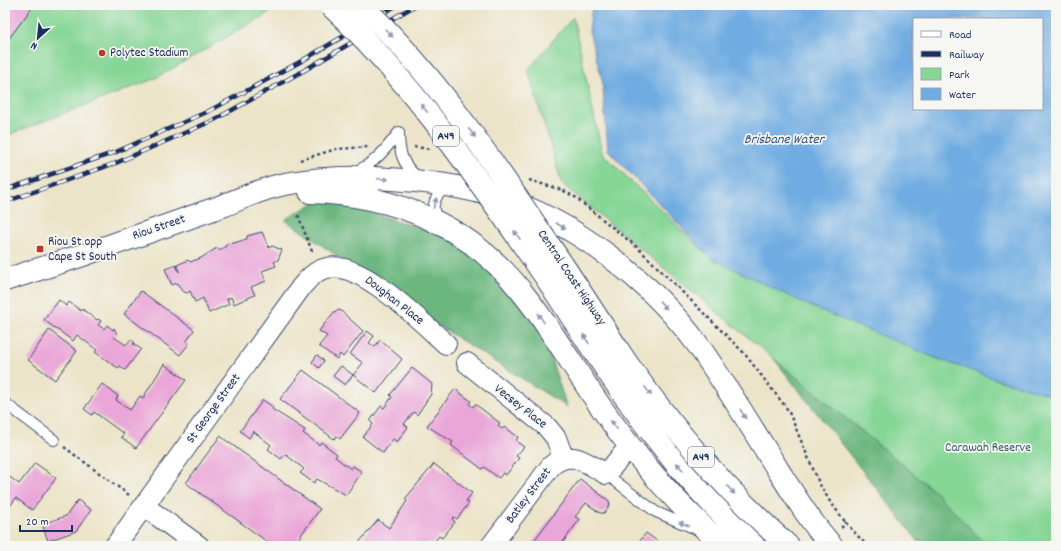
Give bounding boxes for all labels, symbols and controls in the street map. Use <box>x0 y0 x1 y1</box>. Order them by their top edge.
north arrow <box>18 18 58 58</box>
legend <box>913 18 1043 110</box>
text: Road <box>949 27 971 44</box>
one-way arrow <box>384 28 393 38</box>
text: N <box>28 37 40 53</box>
place label: Polytec Stadium <box>110 44 188 63</box>
text: Railway <box>949 47 985 64</box>
marker: Polytec Stadium <box>97 48 107 58</box>
text: Park <box>949 67 970 84</box>
text: Water <box>949 87 976 104</box>
one-way arrow <box>419 102 428 113</box>
road number: A49 <box>433 126 459 146</box>
one-way arrow <box>467 127 476 138</box>
water label: Brisbane Water <box>744 130 826 150</box>
one-way arrow <box>377 175 389 182</box>
one-way arrow <box>432 197 438 209</box>
street label: Riou Street <box>130 210 188 246</box>
one-way arrow <box>555 222 567 229</box>
street label: Central Coast Highway <box>532 226 611 330</box>
one-way arrow <box>513 230 521 240</box>
place label: Riou St opp Cape St South <box>48 233 117 267</box>
marker: Riou St opp Cape St South <box>35 244 45 254</box>
street label: Doughan Place <box>360 272 428 330</box>
one-way arrow <box>658 300 668 310</box>
one-way arrow <box>537 313 545 323</box>
one-way arrow <box>582 333 589 345</box>
street label: St George Street <box>182 370 246 448</box>
street label: Vecsey Place <box>489 380 551 434</box>
one-way arrow <box>644 385 652 396</box>
one-way arrow <box>739 408 747 419</box>
one-way arrow <box>611 420 619 430</box>
park label: Carawah Reserve <box>945 439 1031 458</box>
road number: A49 <box>688 447 714 467</box>
one-way arrow <box>675 461 684 472</box>
street label: Batley Street <box>502 464 556 528</box>
one-way arrow <box>726 486 735 495</box>
scale bar <box>20 507 72 533</box>
text: 20 m <box>26 514 49 531</box>
one-way arrow <box>678 521 690 527</box>

